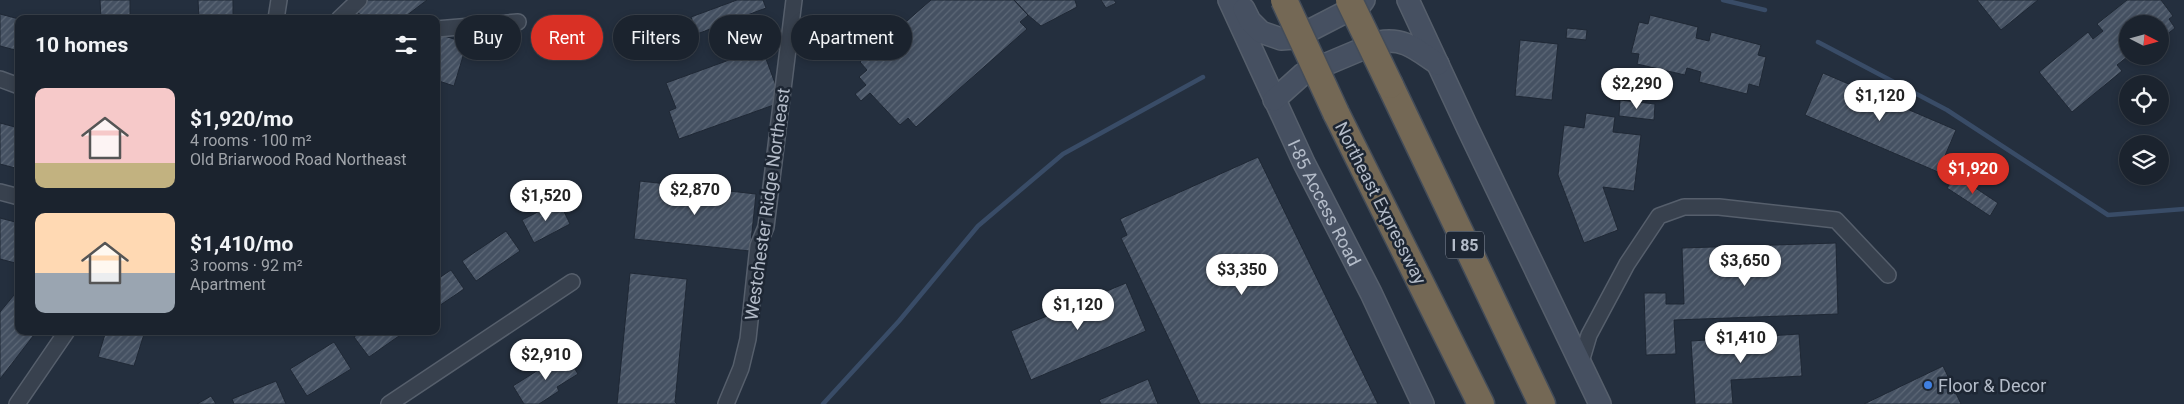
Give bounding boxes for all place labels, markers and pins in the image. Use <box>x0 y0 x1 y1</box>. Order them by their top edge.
pin: $2,290 <box>1596 68 1678 110</box>
pin: $1,120 <box>1839 80 1921 122</box>
pin: $1,920 <box>1932 152 2014 195</box>
pin: $2,870 <box>654 174 736 216</box>
pin: $1,520 <box>505 180 587 222</box>
pin: $3,650 <box>1704 244 1786 287</box>
pin: $3,350 <box>1201 254 1283 296</box>
pin: $1,120 <box>1037 288 1119 331</box>
pin: $1,410 <box>1700 322 1782 364</box>
pin: $2,910 <box>505 338 587 381</box>
place label: Floor & Decor <box>1938 375 2046 396</box>
marker: Floor & Decor <box>1922 379 1934 391</box>

